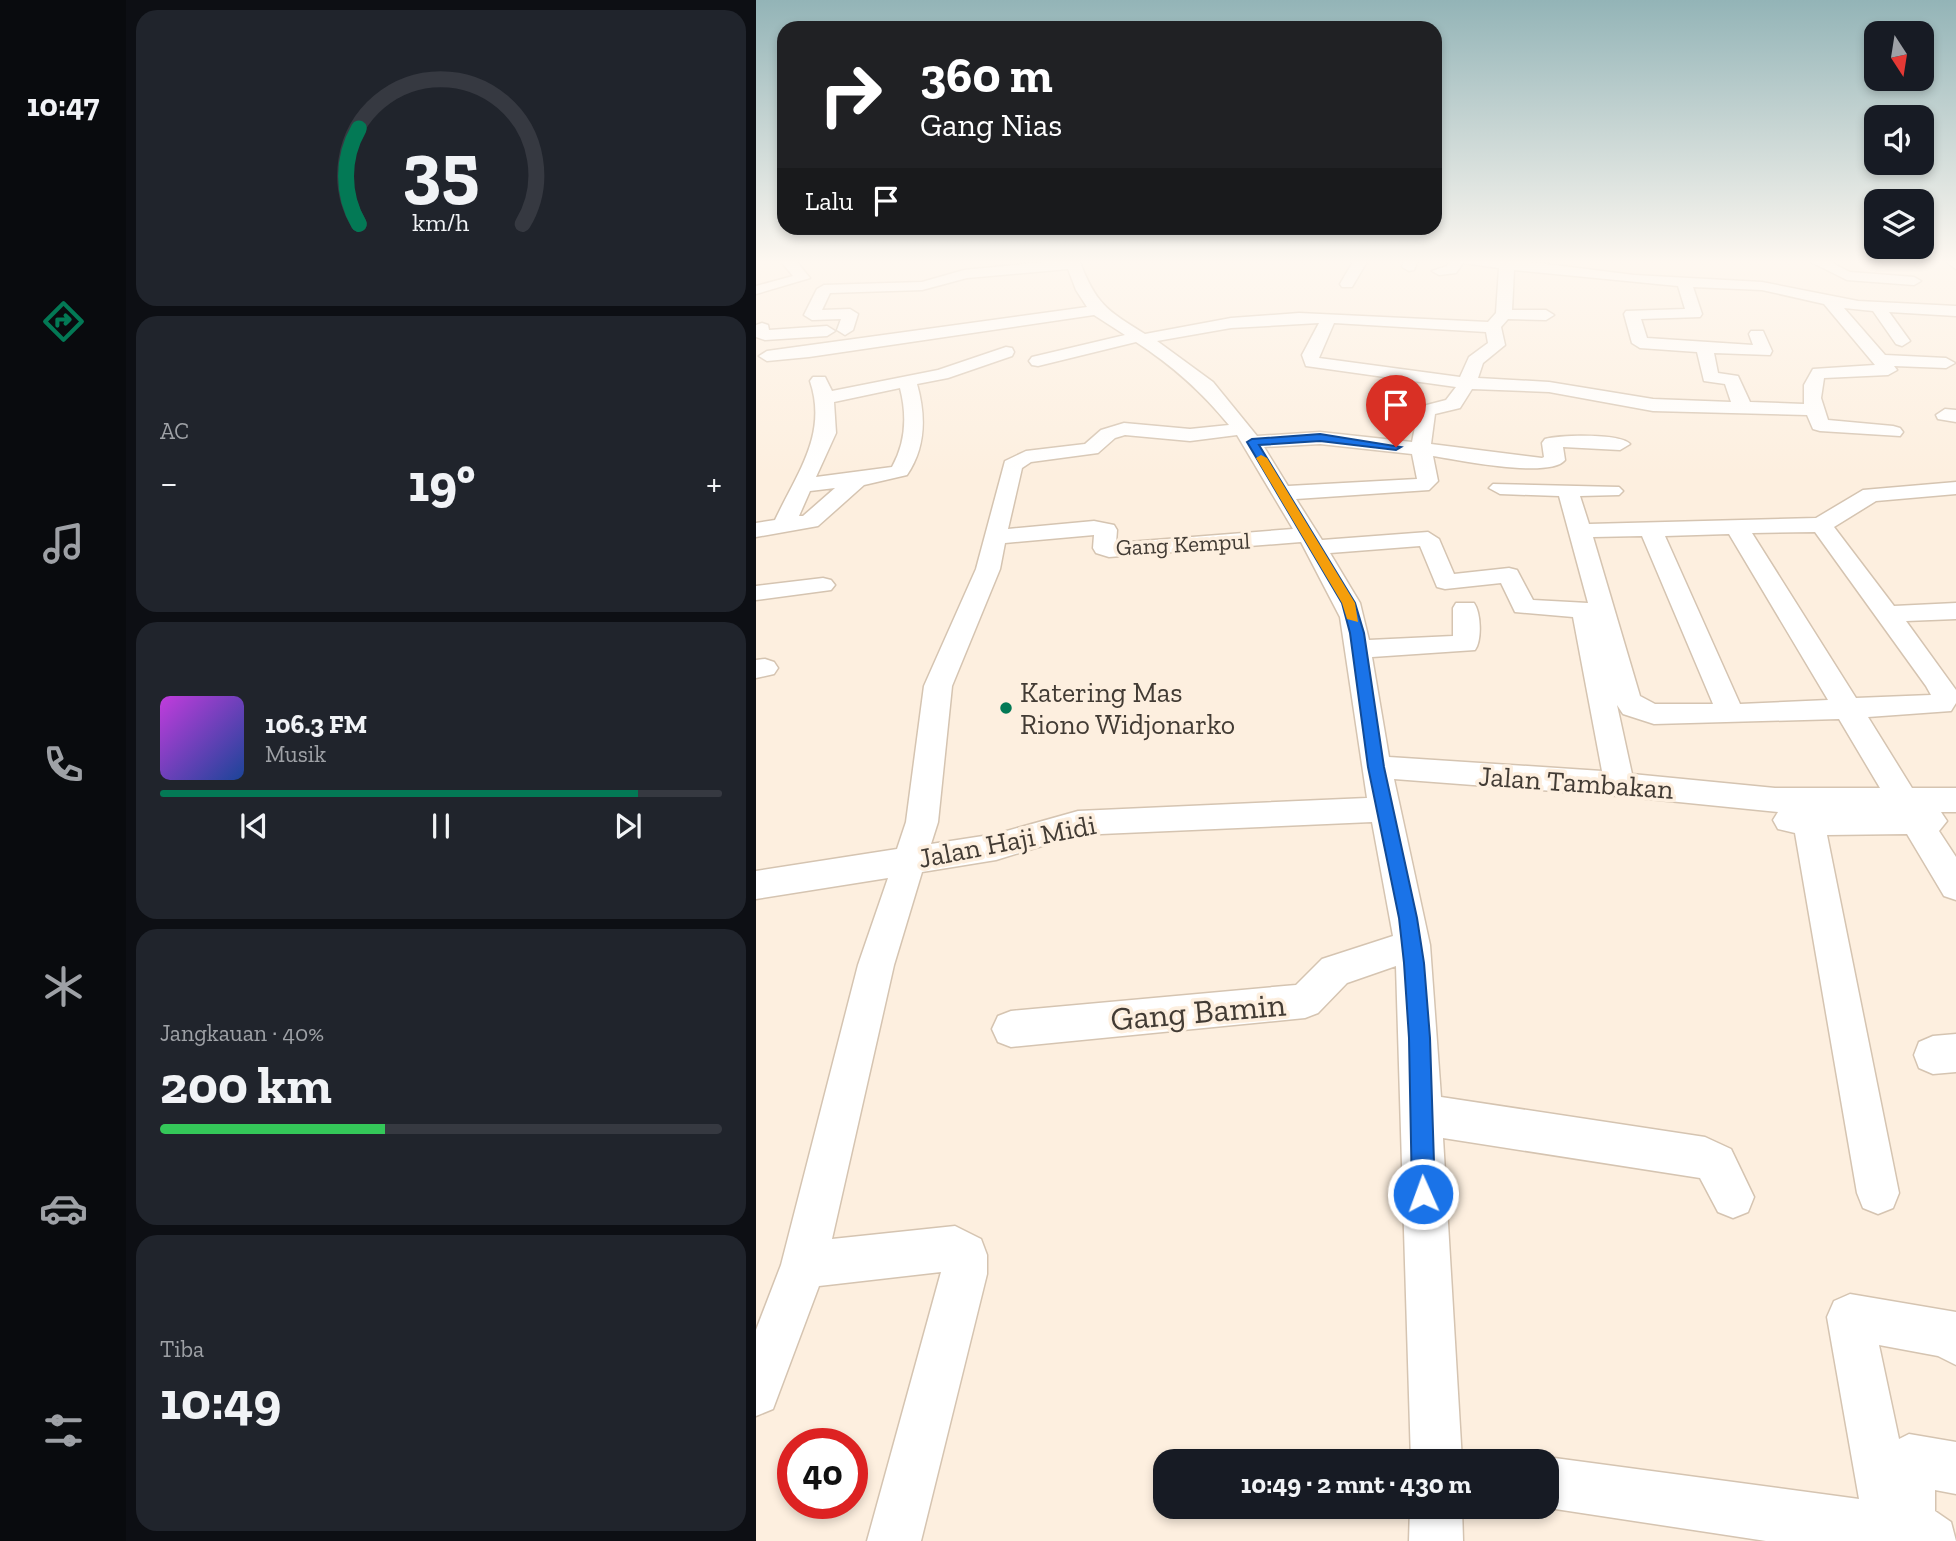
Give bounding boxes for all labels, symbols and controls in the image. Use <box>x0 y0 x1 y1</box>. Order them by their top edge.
north arrow <box>1864 21 1934 91</box>
map controls <box>1864 21 1934 259</box>
text: 360 m <box>920 46 1053 105</box>
icon: right <box>805 49 896 140</box>
text: 10:47 <box>27 86 99 124</box>
button: sound <box>1864 105 1934 175</box>
text: Gang Nias <box>920 106 1062 144</box>
text: 35 <box>403 125 479 213</box>
icon: arrive <box>867 182 905 220</box>
text: Lalu <box>805 185 853 217</box>
button: layers <box>1864 189 1934 259</box>
text: km/h <box>412 207 470 237</box>
icon: directions <box>39 297 88 346</box>
pin <box>1366 375 1426 447</box>
icon: arrive <box>1377 386 1415 424</box>
text: AC <box>160 417 189 445</box>
text: 19° <box>408 452 475 514</box>
text: − <box>160 460 178 506</box>
text: + <box>706 460 722 506</box>
icon: music <box>39 519 88 568</box>
street label: Gang Kempul <box>1115 526 1251 562</box>
place label: Katering Mas Riono Widjonarko <box>1020 676 1235 741</box>
marker: Katering Mas Riono Widjonarko <box>998 700 1014 716</box>
text: 106.3 FM <box>265 708 367 740</box>
icon: phone <box>39 740 88 789</box>
text: Musik <box>265 740 326 768</box>
street label: Jalan Tambakan <box>1477 759 1675 806</box>
icon: previous <box>235 807 273 845</box>
icon: pause <box>422 807 460 845</box>
icon: next <box>609 807 647 845</box>
street label: Jalan Haji Midi <box>915 808 1099 875</box>
icon: climate <box>39 962 88 1011</box>
street label: Gang Bamin <box>1109 984 1287 1039</box>
text: Jangkauan · 40% <box>160 1019 324 1047</box>
text: 200 km <box>160 1054 332 1116</box>
position arrow <box>1386 1157 1460 1231</box>
icon: car <box>39 1184 88 1233</box>
text: Tiba <box>160 1335 204 1363</box>
text: 10:49 <box>160 1370 281 1432</box>
icon: filters <box>39 1406 88 1455</box>
speed limit sign: 40 <box>777 1428 868 1519</box>
text: 10:49 · 2 mnt · 430 m <box>1241 1468 1471 1500</box>

